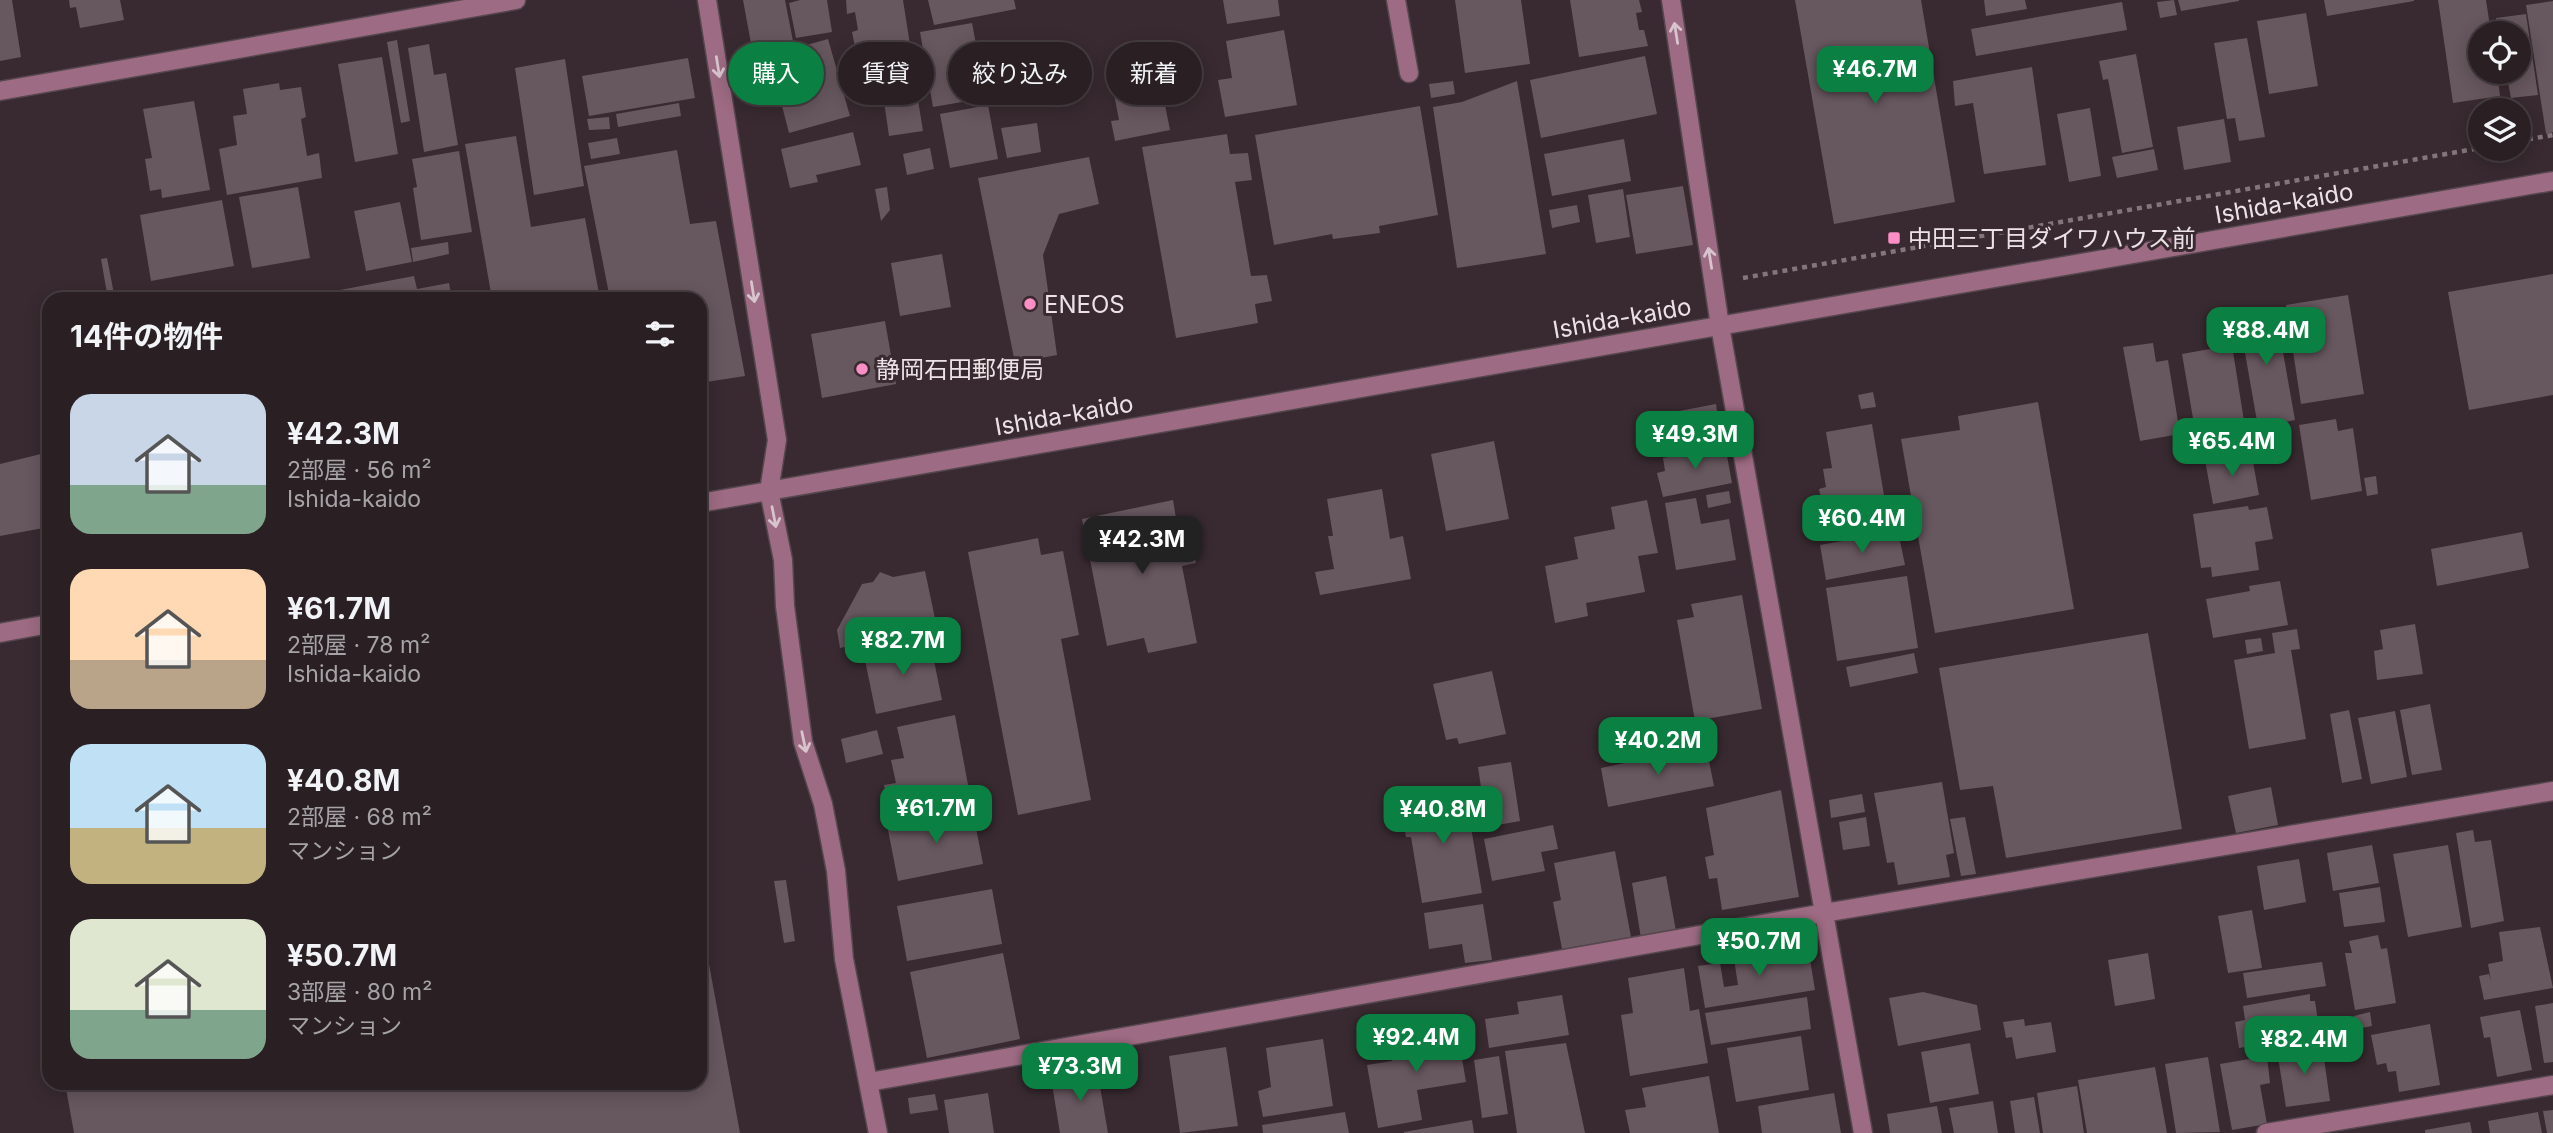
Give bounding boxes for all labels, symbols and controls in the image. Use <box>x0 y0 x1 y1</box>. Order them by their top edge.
map controls <box>2468 21 2531 161</box>
button: locate <box>2468 21 2531 84</box>
one-way arrow <box>1669 22 1682 45</box>
chip: 購入 <box>728 42 824 105</box>
chip: 賃貸 <box>838 42 934 105</box>
chip: 絞り込み <box>948 42 1092 105</box>
chip: 新着 <box>1106 42 1202 105</box>
pin: ¥46.7M <box>1818 46 1932 106</box>
text: ¥46.7M <box>1833 55 1917 83</box>
one-way arrow <box>712 56 725 78</box>
button: layers <box>2468 98 2531 161</box>
street label: Ishida-kaido <box>2213 177 2355 229</box>
place label: 中田三丁目ダイワハウス前 <box>1908 224 2196 253</box>
marker: 中田三丁目ダイワハウス前 <box>1886 230 1902 246</box>
one-way arrow <box>1703 247 1716 270</box>
one-way arrow <box>747 280 760 303</box>
place label: ENEOS <box>1044 290 1125 319</box>
street label: Ishida-kaido <box>1551 292 1693 344</box>
marker: ENEOS <box>1022 296 1038 312</box>
pin: ¥88.4M <box>2209 308 2323 367</box>
icon: filters <box>641 315 679 353</box>
text: ¥88.4M <box>2222 316 2310 344</box>
text: 14件の物件 <box>70 318 223 354</box>
place label: 静岡石田郵便局 <box>876 355 1044 384</box>
marker: 静岡石田郵便局 <box>854 361 870 377</box>
street label: Ishida-kaido <box>993 389 1135 441</box>
pin: ¥49.3M <box>1638 412 1752 471</box>
text: ¥42.3M <box>287 415 400 451</box>
pin: ¥65.4M <box>2175 419 2289 478</box>
text: ¥49.3M <box>1652 420 1738 448</box>
icon: home <box>126 422 210 506</box>
text: ¥65.4M <box>2189 427 2275 455</box>
text: 2部屋 · 56 m² <box>287 456 432 484</box>
text: Ishida-kaido <box>287 485 421 513</box>
pin: ¥60.4M <box>1805 496 1919 555</box>
text: ¥60.4M <box>1818 504 1906 532</box>
one-way arrow <box>768 505 782 528</box>
pin: ¥42.3M <box>1085 516 1199 576</box>
text: ¥42.3M <box>1099 525 1185 553</box>
text: ¥61.7M <box>287 590 391 626</box>
icon: home <box>126 597 210 681</box>
pin: ¥82.7M <box>846 618 960 677</box>
text: ¥82.7M <box>861 626 945 654</box>
text: 2部屋 · 78 m² <box>287 631 430 659</box>
text: Ishida-kaido <box>287 660 421 688</box>
pin: ¥40.2M <box>1601 718 1715 777</box>
text: ¥40.2M <box>1614 726 1702 754</box>
one-way arrow <box>798 730 811 753</box>
text: ¥40.8M <box>287 762 400 798</box>
icon: home <box>126 772 210 856</box>
pin: ¥61.7M <box>879 786 993 845</box>
pin: ¥40.8M <box>1386 786 1500 846</box>
text: ¥61.7M <box>896 794 976 822</box>
text: ¥40.8M <box>1400 795 1486 823</box>
text: 2部屋 · 68 m² <box>287 803 432 831</box>
text: マンション <box>287 837 402 865</box>
pin: ¥50.7M <box>1702 918 1816 978</box>
text: ¥50.7M <box>1717 927 1801 955</box>
text: ¥50.7M <box>287 937 397 973</box>
icon: home <box>126 947 210 1031</box>
text: 3部屋 · 80 m² <box>287 978 432 1006</box>
text: マンション <box>287 1012 402 1040</box>
pin: ¥92.4M <box>1359 1014 1473 1074</box>
pin: ¥82.4M <box>2247 1016 2361 1076</box>
text: ¥92.4M <box>1372 1023 1460 1051</box>
text: ¥82.4M <box>2260 1025 2348 1053</box>
pin: ¥73.3M <box>1023 1044 1137 1103</box>
text: ¥73.3M <box>1038 1052 1122 1080</box>

